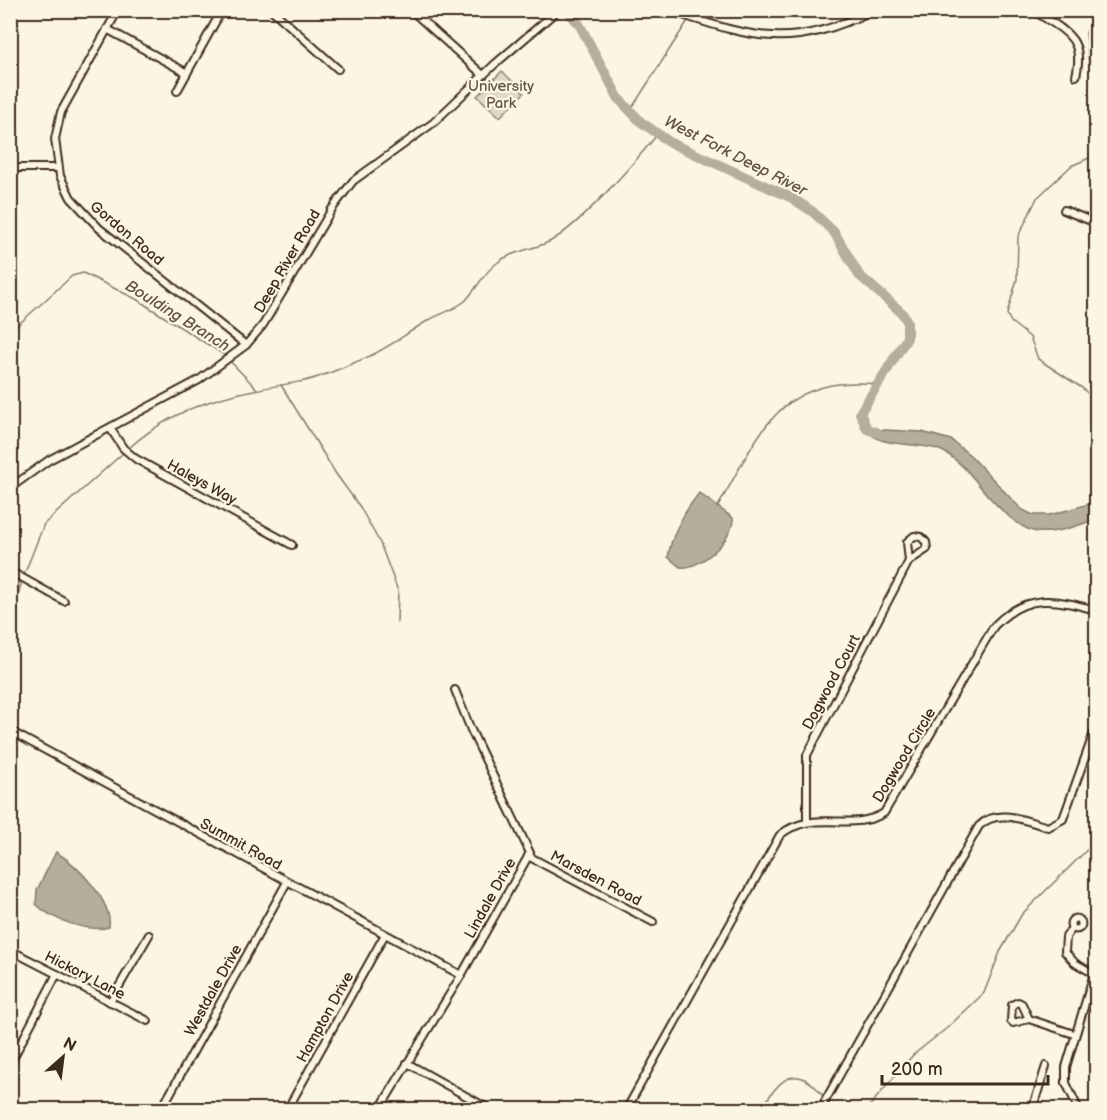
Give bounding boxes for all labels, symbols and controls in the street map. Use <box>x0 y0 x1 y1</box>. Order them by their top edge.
park label: University Park <box>468 77 534 113</box>
water label: West Fork Deep River <box>661 112 811 201</box>
street label: Gordon Road <box>86 197 168 270</box>
street label: Deep River Road <box>250 206 325 316</box>
water label: Boulding Branch <box>121 277 233 356</box>
street label: Haleys Way <box>163 455 240 510</box>
street label: Dogwood Court <box>798 631 865 733</box>
street label: Dogwood Circle <box>869 704 940 806</box>
street label: Summit Road <box>196 814 285 875</box>
street label: Marsden Road <box>547 846 645 910</box>
street label: Lindale Drive <box>461 855 520 942</box>
street label: Westdale Drive <box>180 941 246 1039</box>
street label: Hickory Lane <box>41 947 128 1004</box>
street label: Hampton Drive <box>293 968 358 1066</box>
north arrow <box>33 1027 93 1087</box>
text: N <box>60 1034 79 1056</box>
scale bar <box>882 1048 1048 1086</box>
text: 200 m <box>891 1059 943 1080</box>

